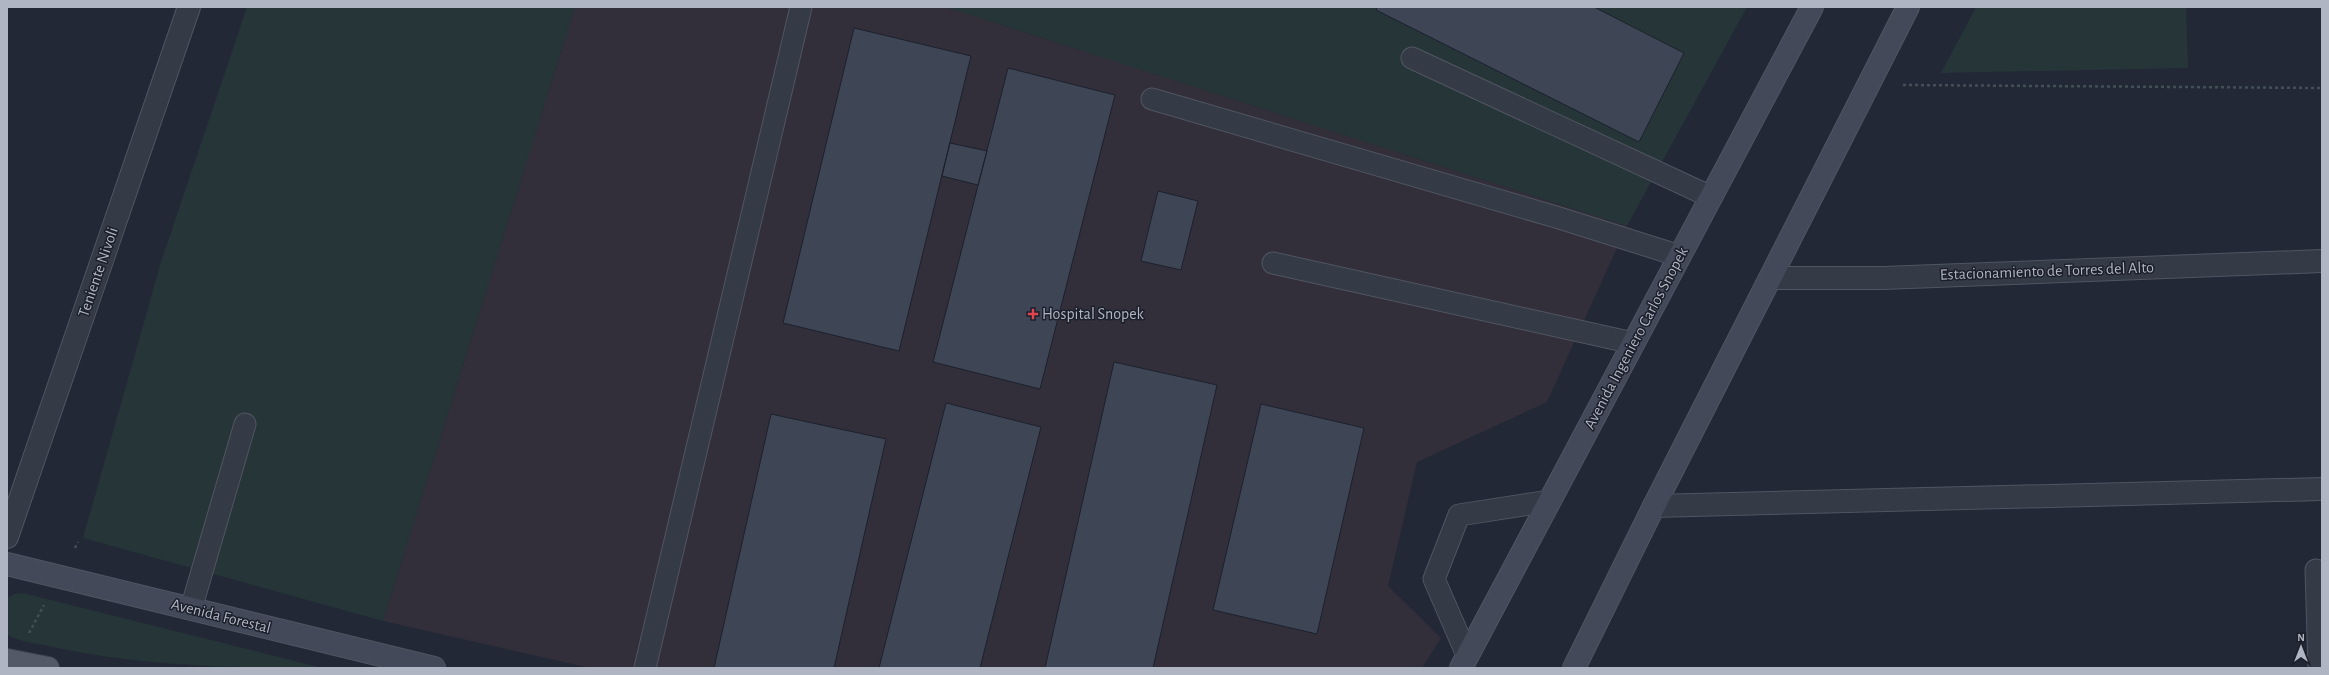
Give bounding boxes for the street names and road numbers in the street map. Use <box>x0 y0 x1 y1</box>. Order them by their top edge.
street label: Teniente Nivoli <box>75 225 121 319</box>
street label: Avenida Ingeniero Carlos Snopek <box>1581 244 1691 432</box>
street label: Estacionamiento de Torres del Alto <box>1940 259 2154 283</box>
street label: Avenida Forestal <box>169 596 273 636</box>

